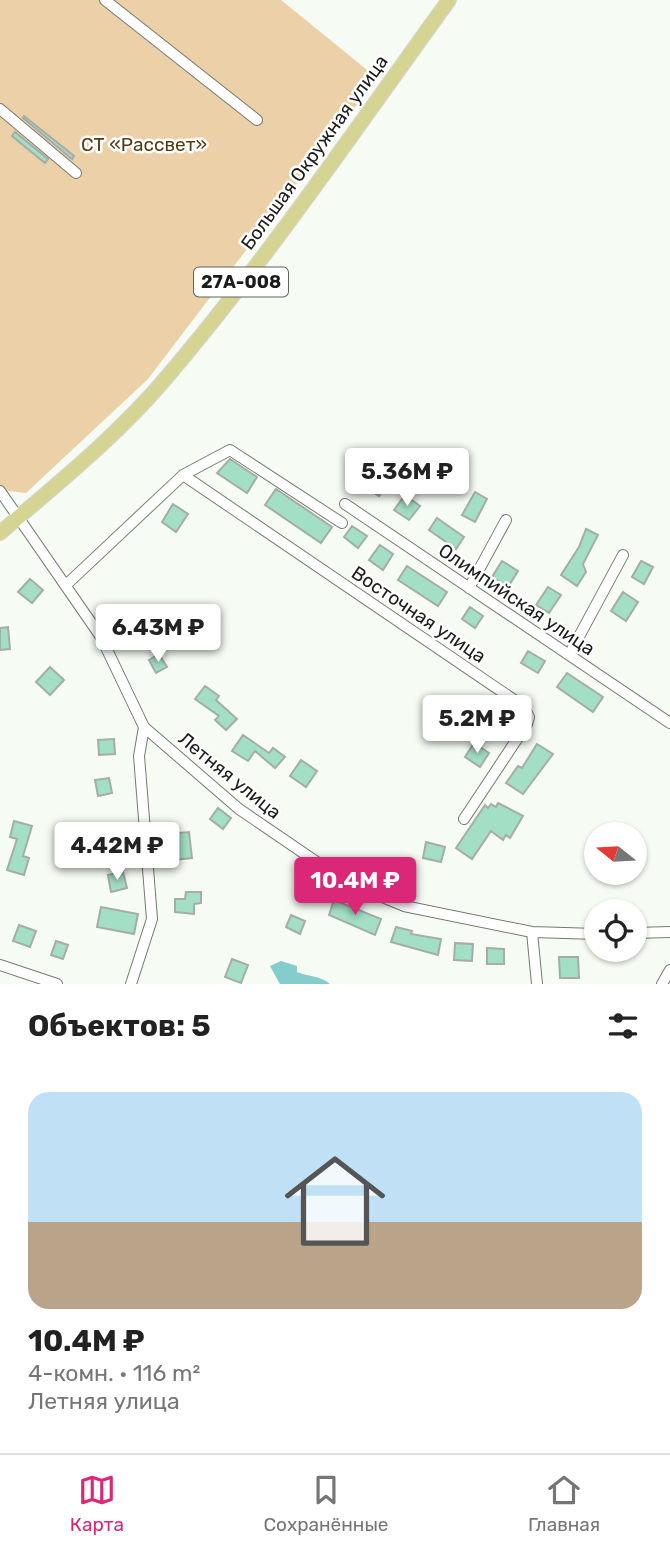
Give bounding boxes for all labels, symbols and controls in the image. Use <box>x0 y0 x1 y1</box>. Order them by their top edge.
street label: Большая Окружная улица <box>236 50 393 254</box>
park label: СТ «Рассвет» <box>81 133 207 156</box>
road number: 27А-008 <box>194 268 288 296</box>
pin: 5.36M ₽ <box>342 448 472 508</box>
text: 5.36M ₽ <box>361 457 453 485</box>
street label: Олимпийская улица <box>434 539 599 660</box>
street label: Восточная улица <box>347 561 490 668</box>
pin: 6.43M ₽ <box>93 604 223 664</box>
text: 6.43M ₽ <box>112 613 204 641</box>
pin: 5.2M ₽ <box>420 696 534 755</box>
text: 5.2M ₽ <box>439 704 515 732</box>
street label: Летняя улица <box>174 727 286 824</box>
pin: 4.42M ₽ <box>52 822 182 882</box>
north arrow <box>584 822 648 886</box>
map controls <box>584 822 647 962</box>
text: 4.42M ₽ <box>70 831 164 859</box>
pin: 10.4M ₽ <box>290 858 420 917</box>
text: 10.4M ₽ <box>310 866 400 894</box>
button: locate <box>584 899 647 962</box>
icon: filters <box>604 1007 642 1045</box>
text: Объектов: 5 <box>28 1008 211 1044</box>
icon: home <box>272 1138 398 1264</box>
text: 10.4M ₽ <box>28 1323 145 1359</box>
text: 4-комн. · 116 m² <box>28 1359 200 1387</box>
text: Летняя улица <box>28 1387 180 1415</box>
tab: Карта <box>70 1471 124 1536</box>
tab: Сохранённые <box>263 1471 388 1536</box>
tab: Главная <box>528 1471 600 1536</box>

